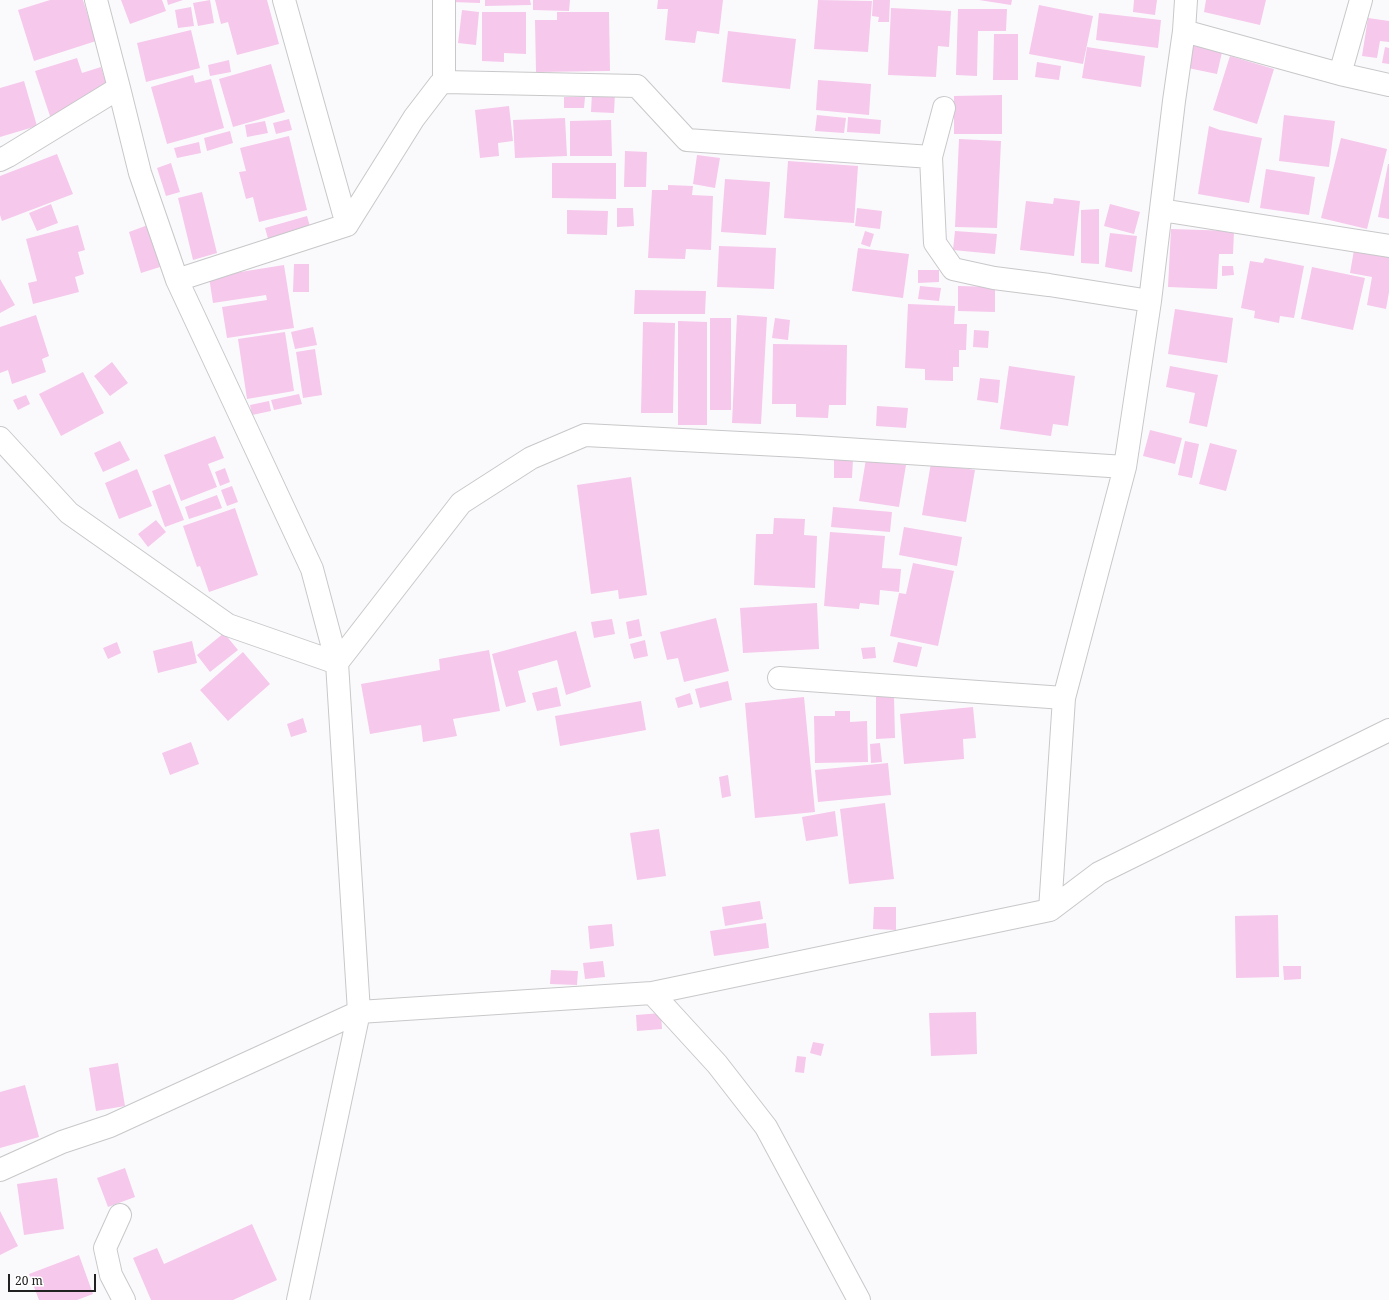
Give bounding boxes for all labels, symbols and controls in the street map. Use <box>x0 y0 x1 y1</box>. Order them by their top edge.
scale bar <box>10 1266 98 1292</box>
text: 20 m <box>15 1272 43 1289</box>

